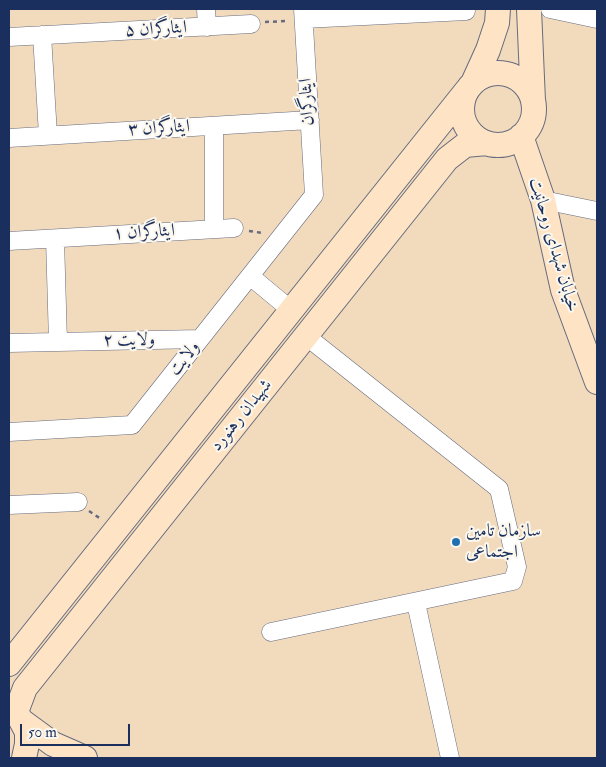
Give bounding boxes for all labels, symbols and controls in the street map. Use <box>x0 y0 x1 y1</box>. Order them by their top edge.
street label: ایثارگران ۵ <box>124 18 188 42</box>
street label: ایثارگران <box>296 78 320 126</box>
street label: ایثارگران ۳ <box>127 117 191 141</box>
street label: خیابان شهدای روحانیت <box>523 175 583 315</box>
street label: ایثارگران ۱ <box>112 221 176 245</box>
street label: ولایت ۲ <box>103 330 155 352</box>
street label: ولایت <box>165 337 205 381</box>
street label: شهیدان رهنورد <box>206 376 278 456</box>
place label: سازمان تامین اجتماعی <box>466 521 541 564</box>
marker: سازمان تامین اجتماعی <box>450 536 462 548</box>
scale bar <box>22 714 132 746</box>
text: 50 m <box>28 723 57 742</box>

